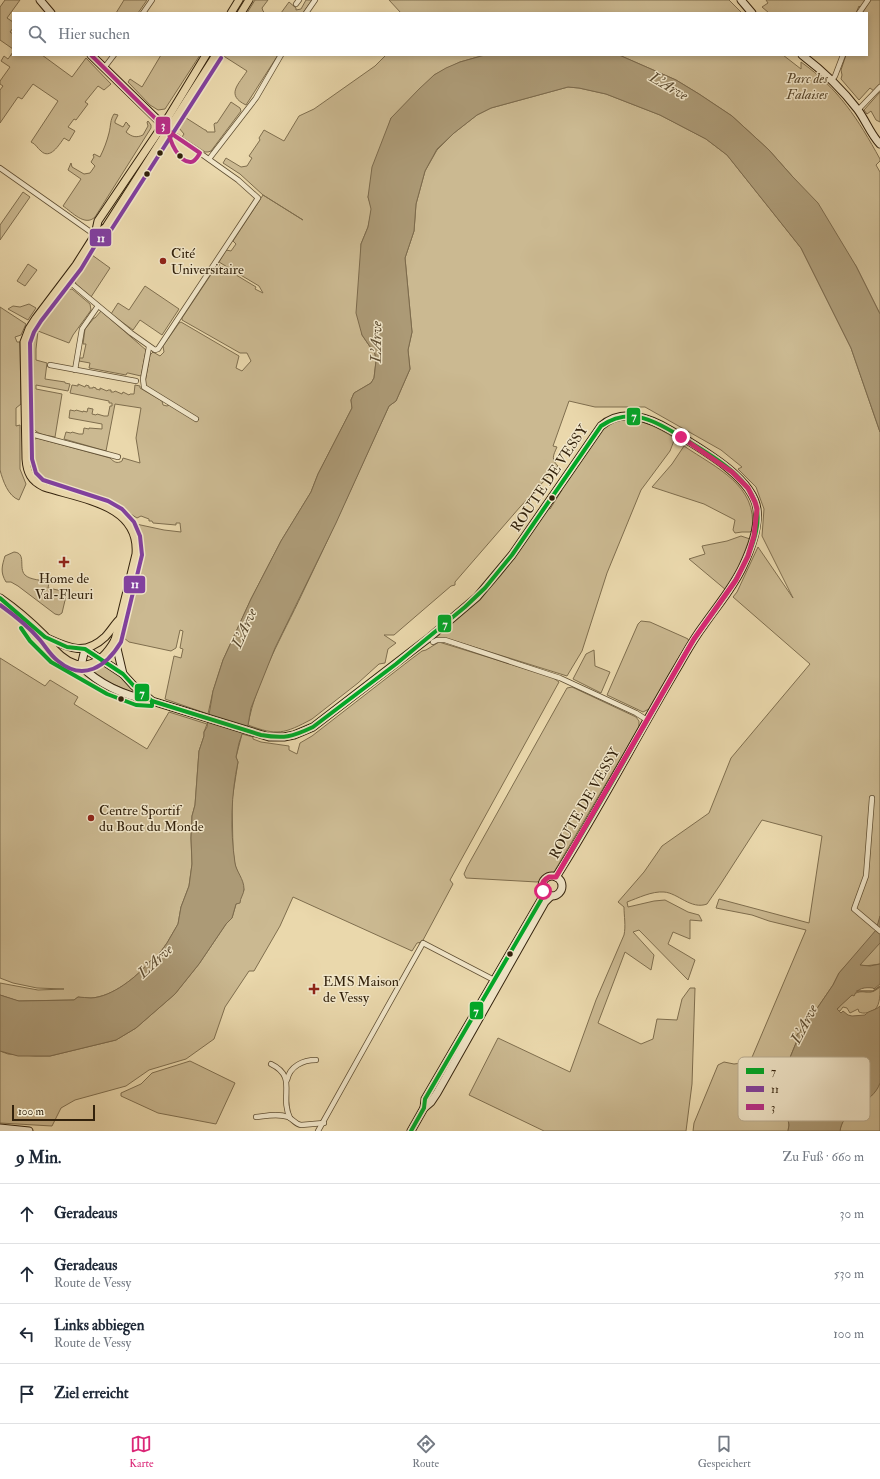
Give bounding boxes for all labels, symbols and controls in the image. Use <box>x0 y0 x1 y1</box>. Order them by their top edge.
search box <box>12 12 868 56</box>
icon: search <box>26 23 48 45</box>
text: Hier suchen <box>58 25 130 44</box>
water label: L'Arve <box>645 67 692 106</box>
park label: Parc des Falaises <box>785 70 829 103</box>
line badge: 3 <box>155 116 171 135</box>
text: 3 <box>161 119 165 132</box>
unlabelled marker <box>155 148 165 158</box>
unlabelled marker <box>175 151 185 161</box>
unlabelled marker <box>142 169 152 179</box>
line badge: 11 <box>89 228 112 247</box>
text: 11 <box>97 232 105 245</box>
place label: Cité Universitaire <box>171 245 244 278</box>
marker: Cité Universitaire <box>158 256 168 266</box>
water label: L'Arve <box>367 320 386 364</box>
line badge: 7 <box>626 407 641 426</box>
text: 7 <box>631 410 637 423</box>
street label: ROUTE DE VESSY <box>507 421 592 535</box>
route end <box>672 428 690 446</box>
unlabelled marker <box>547 493 557 503</box>
marker: Home de Val-Fleuri <box>58 556 70 568</box>
place label: Home de Val-Fleuri <box>35 570 93 603</box>
line badge: 11 <box>123 575 146 594</box>
text: 11 <box>131 578 139 591</box>
water label: L'Arve <box>227 604 262 652</box>
line badge: 7 <box>437 614 452 633</box>
text: 7 <box>442 618 448 631</box>
line badge: 7 <box>134 683 150 702</box>
text: 7 <box>139 687 145 700</box>
unlabelled marker <box>116 694 126 704</box>
street label: ROUTE DE VESSY <box>546 744 623 862</box>
place label: Centre Sportif du Bout du Monde <box>99 802 204 835</box>
marker: Centre Sportif du Bout du Monde <box>86 813 96 823</box>
route start <box>534 882 552 900</box>
water label: L'Arve <box>133 940 178 983</box>
unlabelled marker <box>505 949 515 959</box>
place label: EMS Maison de Vessy <box>323 973 399 1007</box>
marker: EMS Maison de Vessy <box>308 983 320 995</box>
line badge: 7 <box>469 1001 484 1020</box>
water label: L'Arve <box>786 1001 823 1048</box>
text: 7 <box>473 1005 479 1018</box>
legend <box>738 1057 870 1121</box>
text: 7 <box>771 1065 776 1078</box>
text: 11 <box>771 1083 779 1096</box>
text: 3 <box>771 1101 775 1114</box>
scale bar <box>12 1103 95 1122</box>
text: 100 m <box>18 1105 44 1118</box>
text: 9 Min. <box>16 1147 61 1168</box>
text: Zu Fuß · 660 m <box>783 1149 864 1165</box>
icon: ahead <box>16 1203 38 1225</box>
text: Geradeaus <box>54 1204 117 1223</box>
text: 30 m <box>840 1206 864 1222</box>
text: Geradeaus <box>54 1256 117 1275</box>
icon: ahead <box>16 1263 38 1285</box>
text: 530 m <box>834 1266 864 1282</box>
text: Route de Vessy <box>54 1275 131 1291</box>
text: Links abbiegen <box>54 1316 144 1335</box>
icon: left <box>16 1323 38 1345</box>
text: 100 m <box>833 1326 864 1342</box>
text: Route de Vessy <box>54 1335 131 1351</box>
icon: arrive <box>16 1383 38 1405</box>
text: Ziel erreicht <box>54 1384 129 1403</box>
tab: Karte <box>129 1433 154 1470</box>
tab: Route <box>412 1433 439 1470</box>
tab: Gespeichert <box>698 1433 751 1470</box>

